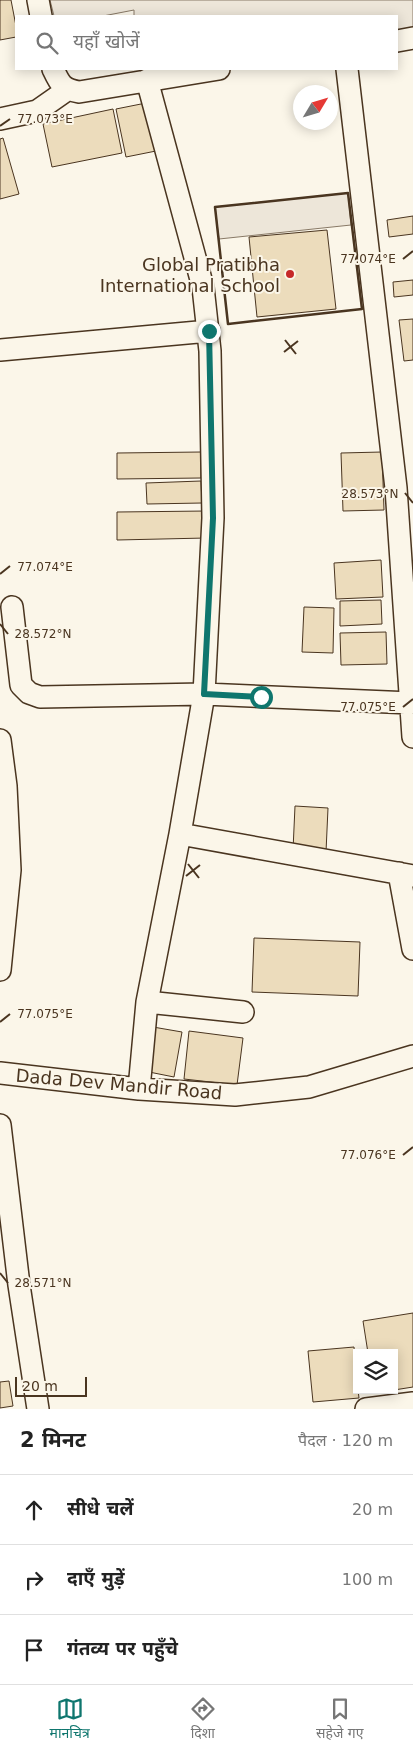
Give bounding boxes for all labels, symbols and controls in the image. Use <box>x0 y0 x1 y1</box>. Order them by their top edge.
search box <box>15 15 398 70</box>
icon: search <box>33 29 61 57</box>
text: यहाँ खोजें <box>73 30 140 52</box>
north arrow <box>293 85 338 130</box>
text: 77.073°E <box>17 112 73 126</box>
text: 77.074°E <box>340 252 396 266</box>
place label: Global Pratibha International School <box>100 254 280 296</box>
marker: Global Pratibha International School <box>284 268 296 280</box>
route end <box>198 320 221 343</box>
text: 28.573°N <box>342 487 398 501</box>
text: 77.074°E <box>17 560 73 574</box>
text: 28.572°N <box>15 627 71 641</box>
route start <box>250 686 273 709</box>
text: 77.075°E <box>340 700 396 714</box>
text: 77.075°E <box>17 1007 73 1021</box>
street label: Dada Dev Mandir Road <box>15 1065 223 1103</box>
text: 77.076°E <box>340 1148 396 1162</box>
text: 28.571°N <box>15 1276 71 1290</box>
map controls <box>353 1349 398 1394</box>
button: layers <box>353 1349 398 1394</box>
scale bar <box>15 1374 88 1397</box>
text: 20 m <box>22 1378 58 1394</box>
text: 2 मिनट <box>20 1428 86 1452</box>
text: पैदल · 120 m <box>298 1431 393 1450</box>
icon: ahead <box>20 1496 48 1524</box>
text: सीधे चलें <box>67 1497 134 1519</box>
text: 20 m <box>352 1500 393 1519</box>
icon: right <box>20 1566 48 1594</box>
text: दाएँ मुड़ें <box>67 1567 125 1589</box>
text: 100 m <box>342 1570 393 1589</box>
icon: arrive <box>20 1636 48 1664</box>
text: गंतव्य पर पहुँचे <box>67 1637 178 1659</box>
tab: मानचित्र <box>50 1695 90 1744</box>
tab: दिशा <box>189 1695 217 1744</box>
tab: सहेजे गए <box>316 1695 363 1744</box>

